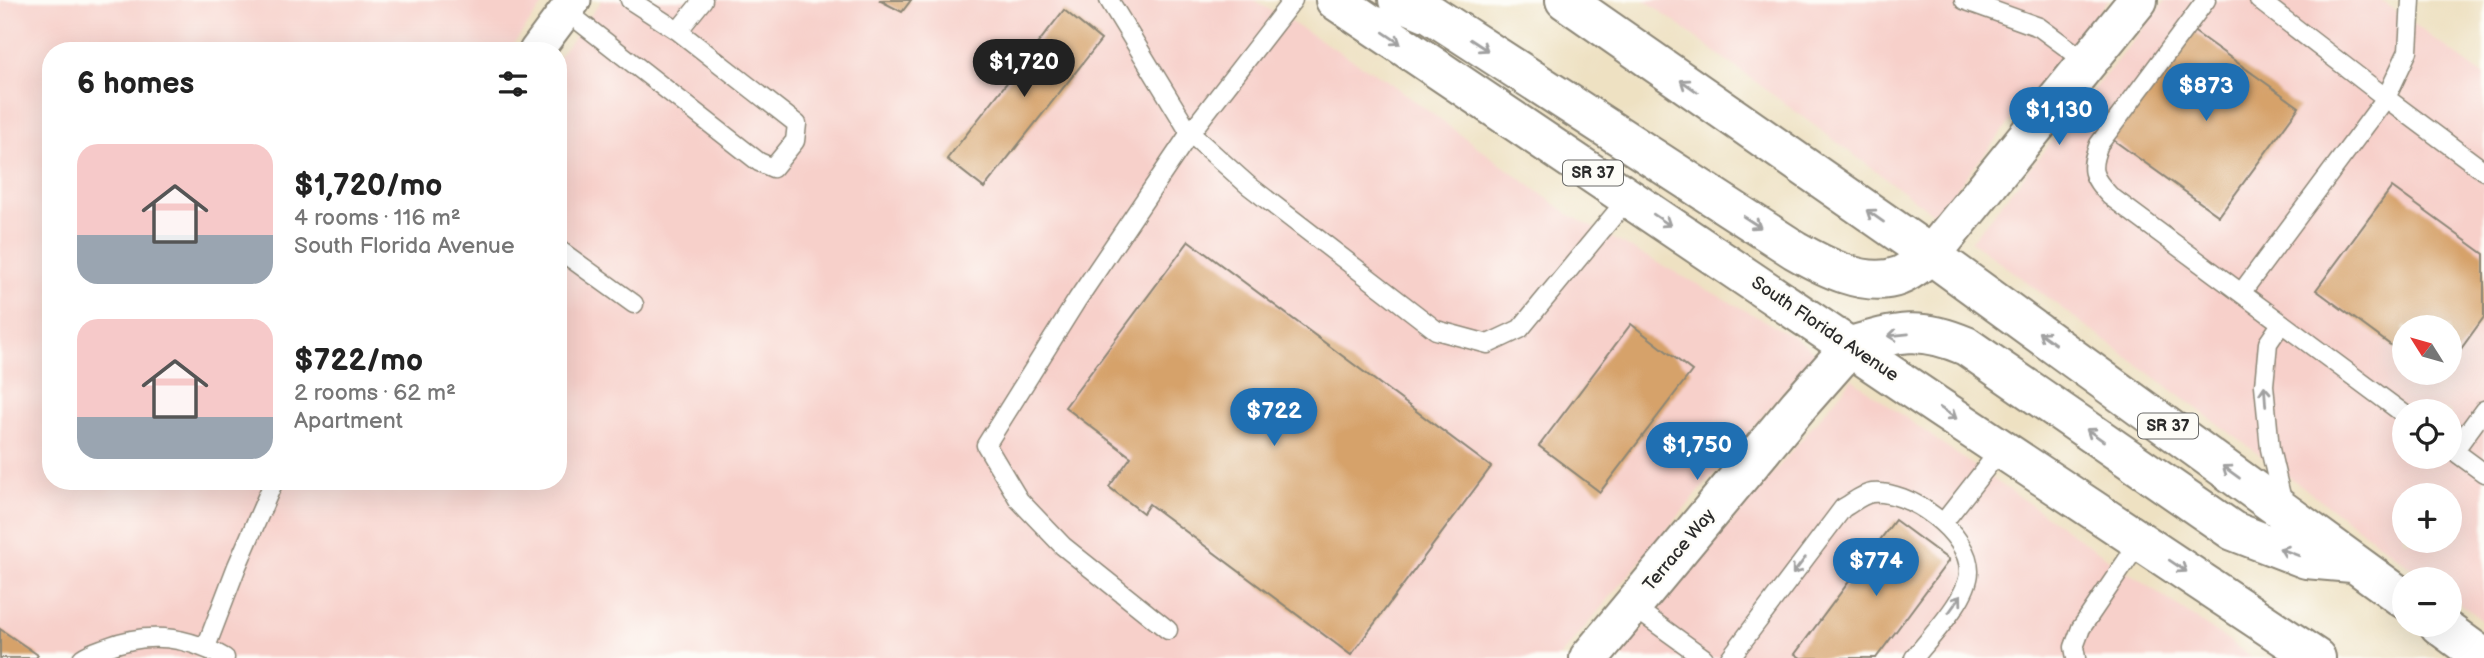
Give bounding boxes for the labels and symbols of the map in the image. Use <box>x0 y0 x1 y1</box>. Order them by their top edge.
one-way arrow <box>1381 31 1401 45</box>
one-way arrow <box>1469 37 1488 52</box>
pin: $1,720 <box>967 40 1081 99</box>
pin: $873 <box>2165 64 2247 123</box>
one-way arrow <box>1679 79 1699 93</box>
pin: $1,130 <box>2002 88 2116 147</box>
road number: SR 37 <box>1563 160 1623 186</box>
one-way arrow <box>1866 209 1885 223</box>
one-way arrow <box>1652 212 1671 227</box>
one-way arrow <box>1742 215 1761 229</box>
street label: South Florida Avenue <box>1748 272 1903 386</box>
north arrow <box>2392 315 2462 385</box>
one-way arrow <box>1887 328 1910 341</box>
one-way arrow <box>2038 331 2057 345</box>
one-way arrow <box>2258 385 2271 408</box>
pin: $722 <box>1233 388 1315 448</box>
one-way arrow <box>1938 406 1957 420</box>
road number: SR 37 <box>2138 414 2198 438</box>
pin: $1,750 <box>1640 422 1754 482</box>
one-way arrow <box>2086 428 2105 442</box>
one-way arrow <box>2222 465 2241 479</box>
street label: Terrace Way <box>1639 504 1720 595</box>
pin: $774 <box>1835 538 1917 598</box>
one-way arrow <box>2278 545 2300 558</box>
one-way arrow <box>1792 556 1807 575</box>
one-way arrow <box>2168 559 2187 574</box>
one-way arrow <box>1948 595 1962 614</box>

